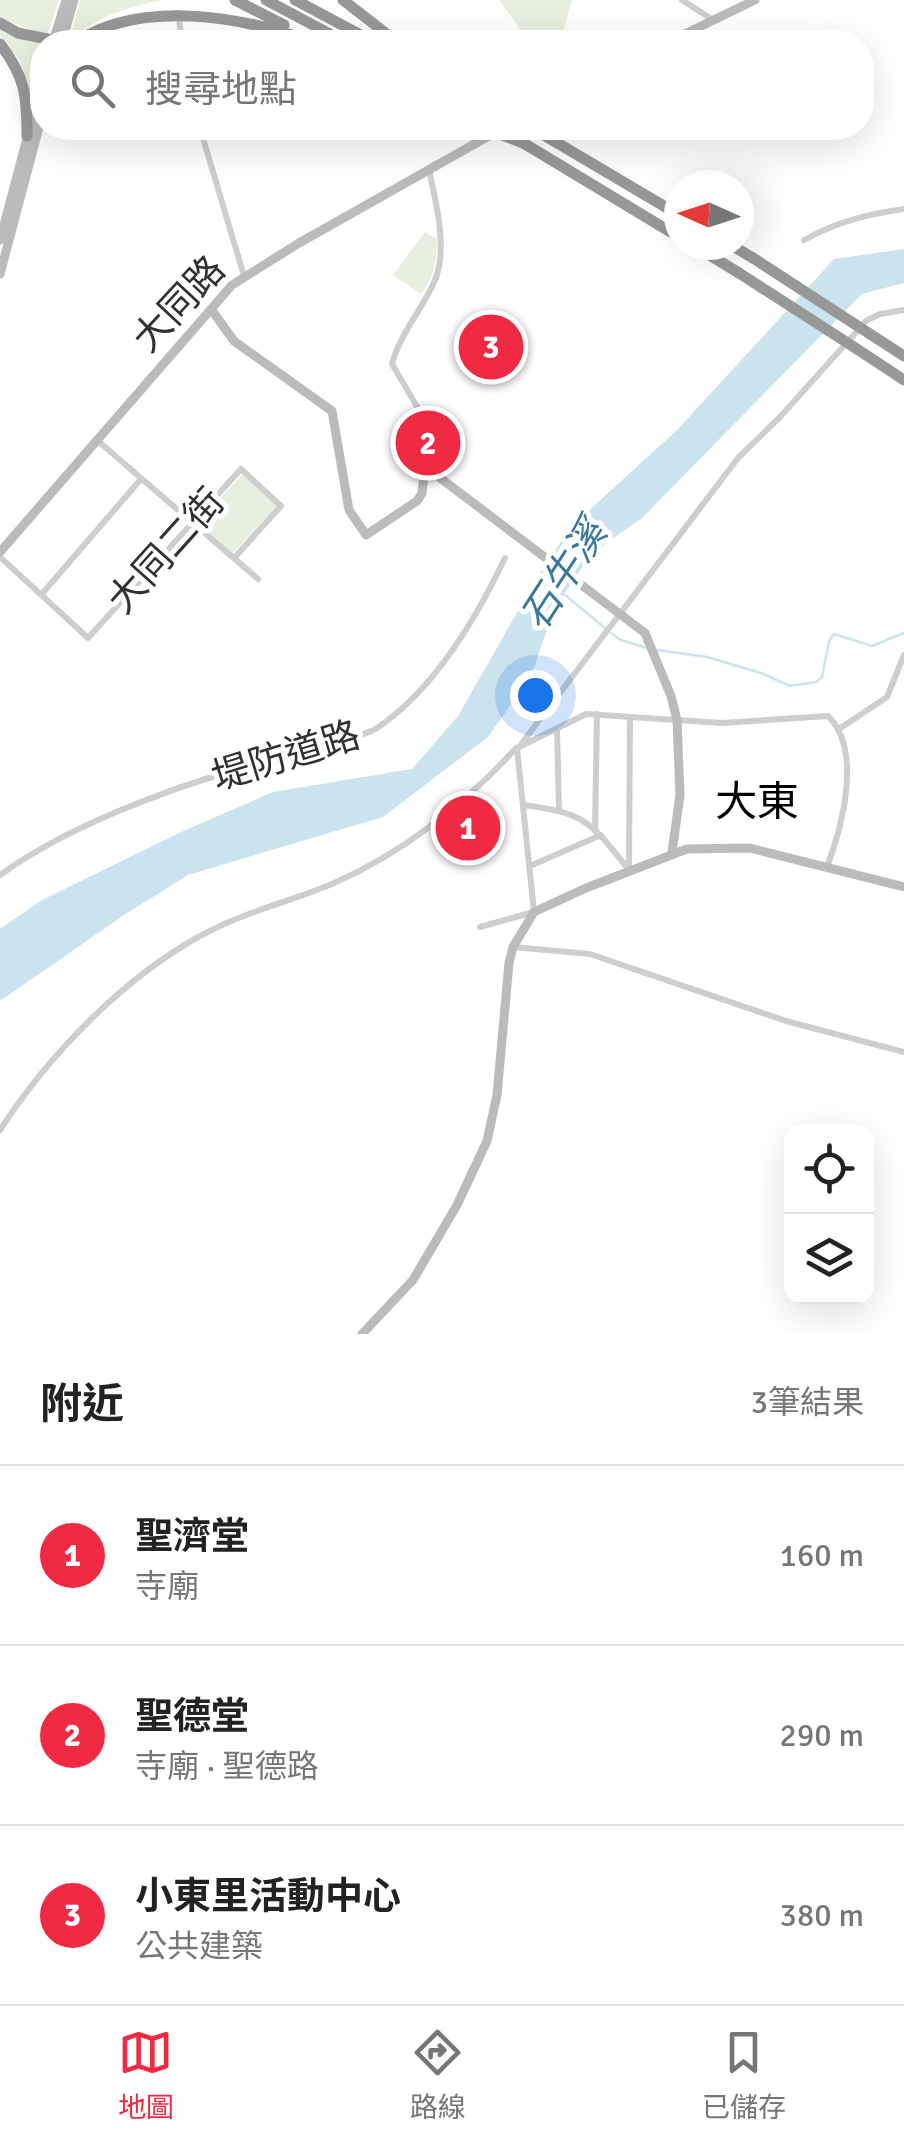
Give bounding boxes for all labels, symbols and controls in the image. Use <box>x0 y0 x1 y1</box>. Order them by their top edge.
search box <box>30 30 874 140</box>
icon: search <box>65 58 120 113</box>
text: 搜尋地點 <box>145 66 297 113</box>
north arrow <box>664 170 754 260</box>
street label: 大同路 <box>123 246 235 362</box>
pin: 3 <box>458 310 524 384</box>
pin: 2 <box>396 406 460 480</box>
street label: 大同二街 <box>98 479 234 623</box>
water label: 石牛溪 <box>510 507 620 639</box>
your location <box>510 670 561 721</box>
street label: 堤防道路 <box>206 711 366 801</box>
district label: 大東 <box>715 777 799 828</box>
pin: 1 <box>436 790 500 866</box>
map controls <box>784 1124 874 1304</box>
button: locate <box>784 1124 874 1214</box>
button: layers <box>784 1214 874 1304</box>
text: 附近 <box>40 1379 124 1430</box>
text: 3筆結果 <box>751 1383 864 1422</box>
text: 聖濟堂 <box>135 1513 249 1560</box>
text: 1 <box>64 1536 81 1575</box>
text: 160 m <box>780 1536 864 1575</box>
text: 寺廟 <box>135 1567 199 1606</box>
text: 聖德堂 <box>135 1693 249 1740</box>
text: 2 <box>64 1716 81 1755</box>
text: 290 m <box>780 1716 864 1755</box>
text: 寺廟 · 聖德路 <box>135 1747 319 1786</box>
text: 小東里活動中心 <box>135 1873 401 1920</box>
text: 3 <box>64 1896 81 1935</box>
text: 380 m <box>780 1896 864 1935</box>
text: 公共建築 <box>135 1927 263 1966</box>
tab: 地圖 <box>118 2025 174 2125</box>
tab: 路線 <box>410 2025 466 2125</box>
tab: 已儲存 <box>702 2025 786 2125</box>

